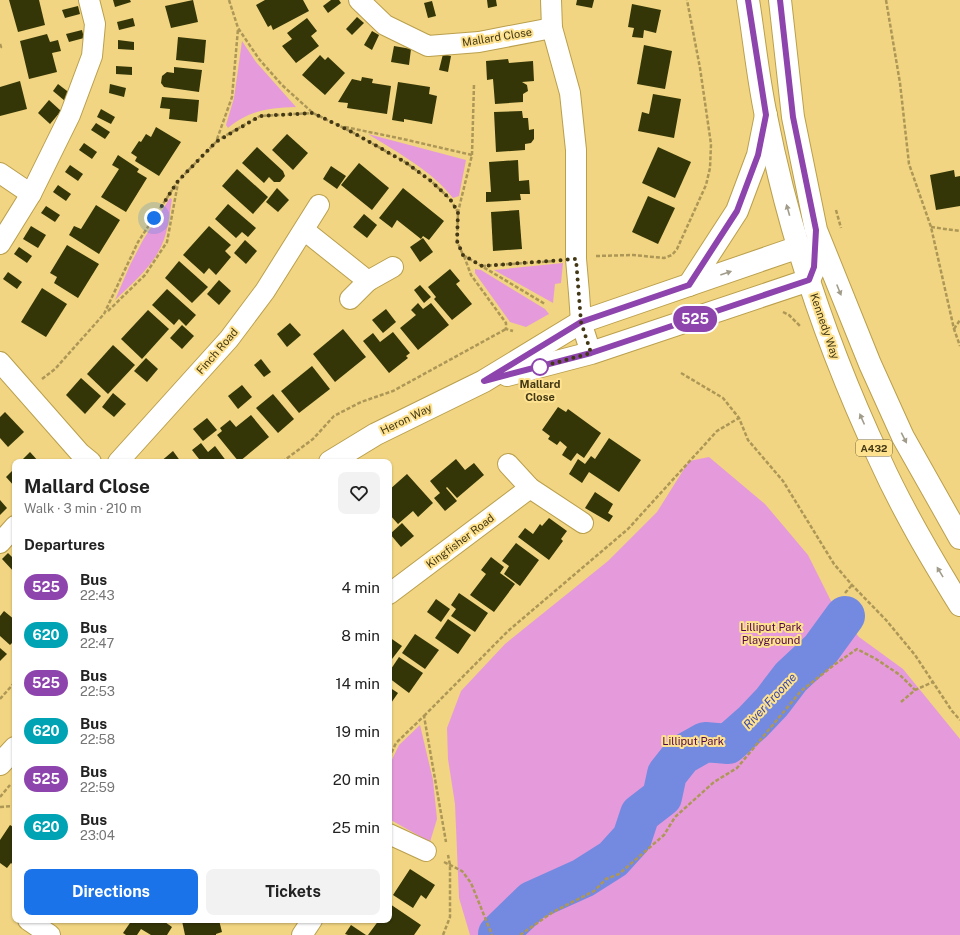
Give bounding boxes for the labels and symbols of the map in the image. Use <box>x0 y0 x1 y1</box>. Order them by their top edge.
street label: Mallard Close <box>461 26 533 48</box>
one-way arrow <box>785 204 791 216</box>
your location <box>144 208 164 228</box>
one-way arrow <box>720 270 732 276</box>
one-way arrow <box>837 284 843 296</box>
street label: Kennedy Way <box>808 291 842 361</box>
line badge: 525 <box>672 306 718 332</box>
street label: Finch Road <box>194 326 240 376</box>
marker: Mallard Close <box>531 358 549 376</box>
place label: Mallard Close <box>520 378 560 403</box>
street label: Heron Way <box>378 401 434 437</box>
one-way arrow <box>858 413 865 425</box>
one-way arrow <box>901 432 907 443</box>
road number: A432 <box>856 440 892 456</box>
street label: Kingfisher Road <box>424 512 496 570</box>
one-way arrow <box>936 566 943 578</box>
park label: Lilliput Park Playground <box>740 621 802 646</box>
water label: River Froome <box>741 670 800 732</box>
park label: Lilliput Park <box>662 735 724 747</box>

